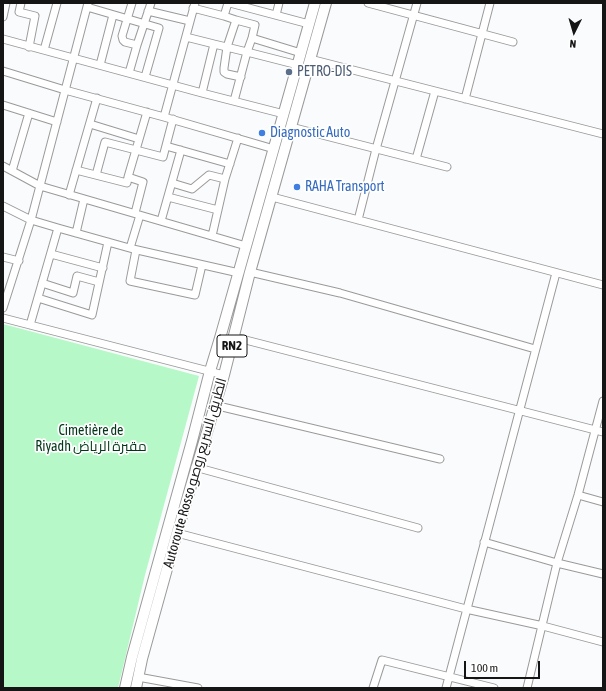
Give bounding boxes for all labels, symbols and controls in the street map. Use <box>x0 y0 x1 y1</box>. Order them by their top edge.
north arrow <box>554 12 594 52</box>
text: N <box>569 38 577 50</box>
place label: PETRO-DIS <box>297 64 352 80</box>
marker: PETRO-DIS <box>284 67 294 77</box>
place label: Diagnostic Auto <box>270 125 350 141</box>
marker: Diagnostic Auto <box>257 128 267 138</box>
place label: RAHA Transport <box>305 179 384 195</box>
marker: RAHA Transport <box>292 182 302 192</box>
road number: RN2 <box>217 335 247 357</box>
street label: Autoroute Rosso الطريق السريع روصو <box>160 376 230 570</box>
park label: Cimetière de Riyadh مقبرة الرياض <box>35 423 147 456</box>
scale bar <box>466 653 542 679</box>
text: 100 m <box>471 661 498 675</box>

